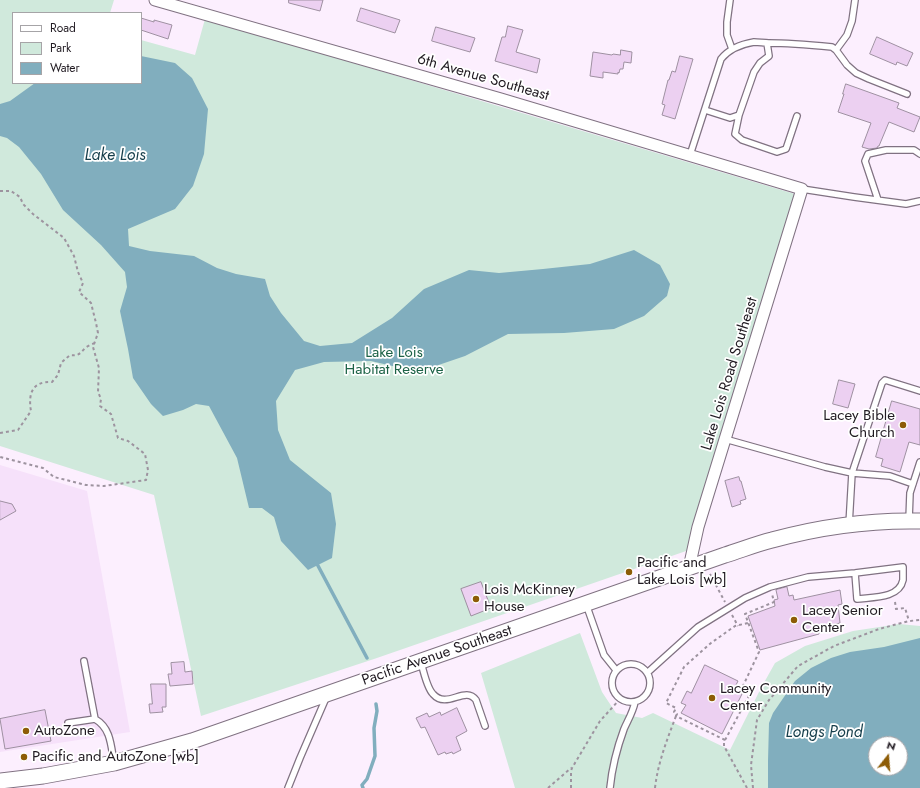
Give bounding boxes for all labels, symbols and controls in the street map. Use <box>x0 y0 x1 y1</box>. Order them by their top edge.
legend <box>12 12 142 84</box>
text: Road <box>50 19 76 37</box>
text: Park <box>50 39 71 57</box>
street label: 6th Avenue Southeast <box>415 51 551 105</box>
text: Water <box>50 59 80 77</box>
water label: Lake Lois <box>84 146 146 166</box>
street label: Lake Lois Road Southeast <box>698 295 762 453</box>
park label: Lake Lois Habitat Reserve <box>345 344 443 379</box>
place label: Lacey Bible Church <box>823 407 895 442</box>
marker: Lacey Bible Church <box>898 420 908 430</box>
place label: Pacific and Lake Lois [wb] <box>637 554 727 589</box>
marker: Pacific and Lake Lois [wb] <box>624 567 634 577</box>
place label: Lois McKinney House <box>484 581 575 616</box>
marker: Lois McKinney House <box>471 594 481 604</box>
place label: Lacey Senior Center <box>802 602 883 637</box>
marker: Lacey Senior Center <box>789 615 799 625</box>
street label: Pacific Avenue Southeast <box>360 622 514 690</box>
place label: Lacey Community Center <box>720 680 831 715</box>
marker: Lacey Community Center <box>707 693 717 703</box>
place label: AutoZone <box>34 722 95 740</box>
water label: Longs Pond <box>785 723 863 743</box>
marker: AutoZone <box>21 726 31 736</box>
north arrow <box>868 736 908 776</box>
text: N <box>885 737 898 754</box>
place label: Pacific and AutoZone [wb] <box>32 748 199 766</box>
marker: Pacific and AutoZone [wb] <box>19 752 29 762</box>

